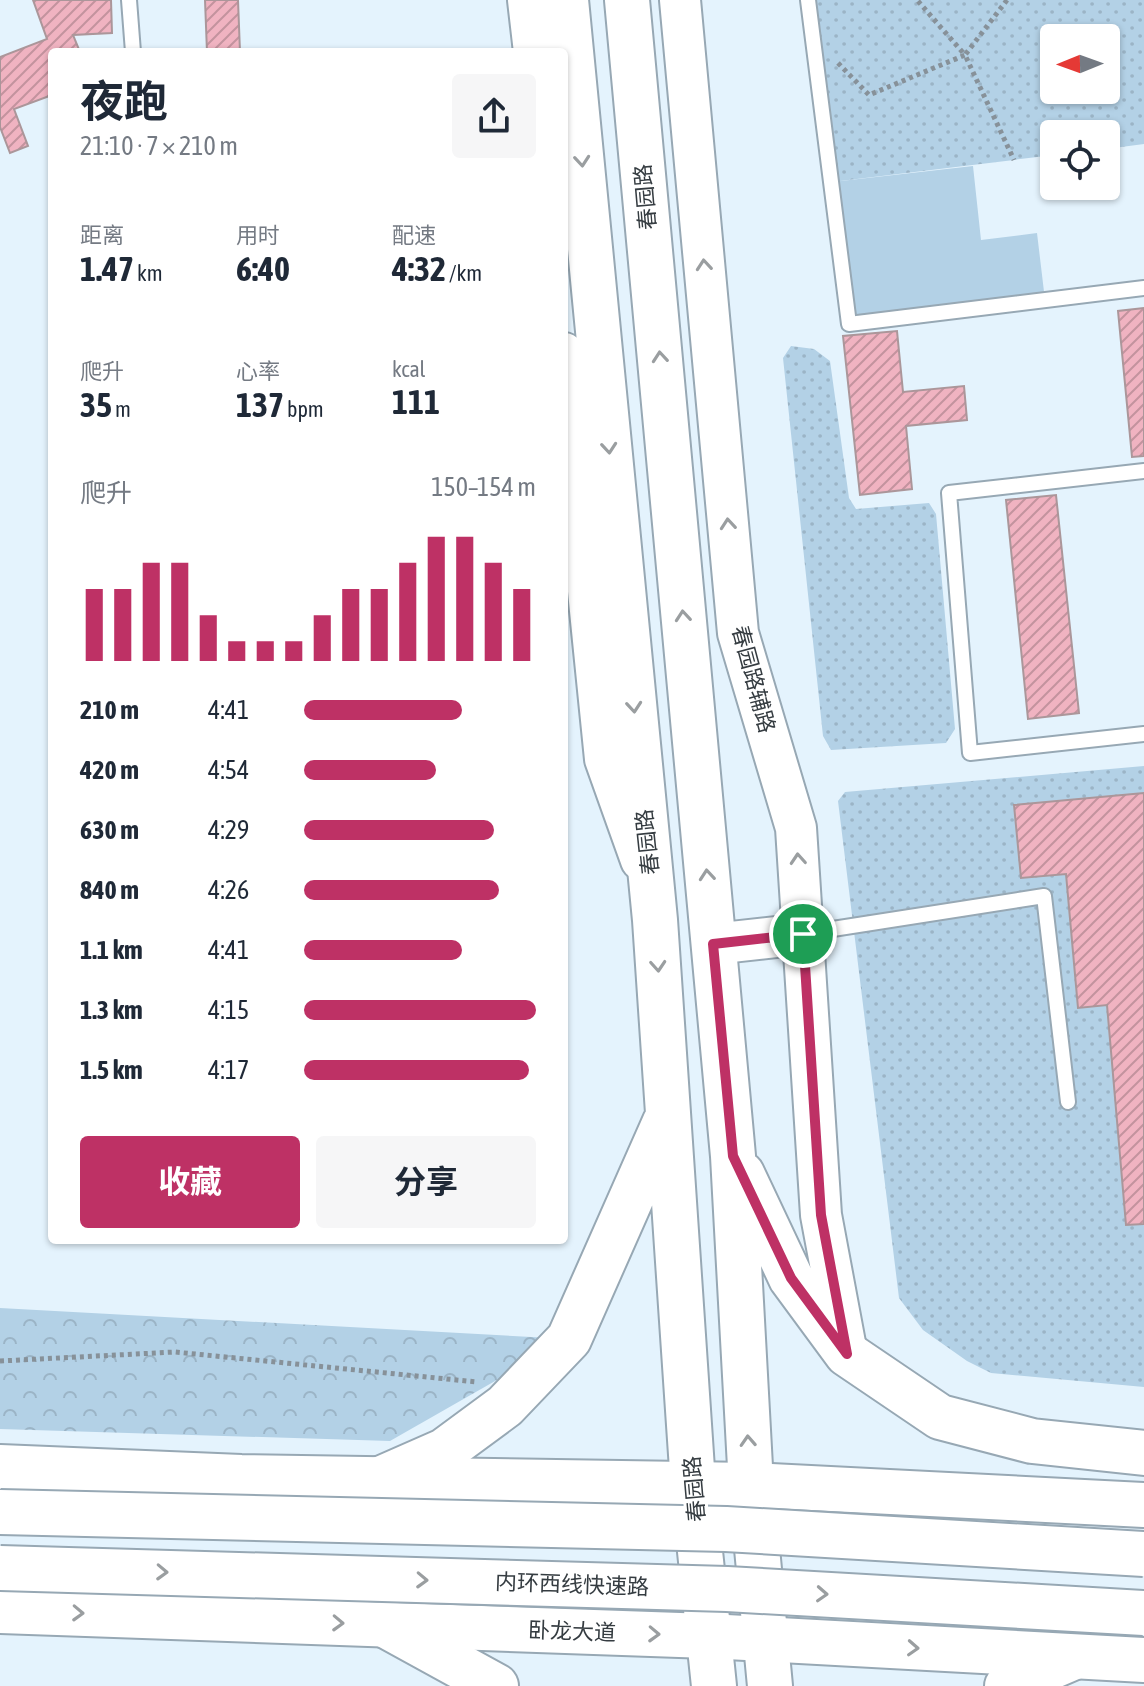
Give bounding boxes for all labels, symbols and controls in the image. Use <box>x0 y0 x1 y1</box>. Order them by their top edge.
north arrow <box>1040 24 1120 104</box>
map controls <box>1040 24 1120 200</box>
button: share <box>452 74 536 158</box>
text: 夜跑 <box>80 76 168 126</box>
button: locate <box>1040 120 1120 200</box>
text: 21:10 · 7 × 210 m <box>80 131 238 161</box>
one-way arrow <box>573 155 590 168</box>
street label: 春园路 <box>629 163 661 231</box>
text: 距离 <box>80 222 124 248</box>
text: 用时 <box>236 222 280 248</box>
text: 配速 <box>392 222 436 248</box>
text: 1.47 <box>80 249 134 288</box>
text: 6:40 <box>236 249 290 288</box>
text: 4:32 <box>392 249 446 288</box>
one-way arrow <box>696 258 713 271</box>
text: km <box>134 260 163 286</box>
text: /km <box>446 260 482 286</box>
one-way arrow <box>652 350 669 363</box>
text: kcal <box>392 356 425 382</box>
text: 爬升 <box>80 358 124 384</box>
text: 心率 <box>236 358 280 384</box>
text: 111 <box>392 382 440 421</box>
text: 35 <box>80 385 112 424</box>
text: 137 <box>236 385 284 424</box>
text: m <box>112 396 131 422</box>
text: bpm <box>284 396 324 422</box>
one-way arrow <box>601 442 618 455</box>
text: 150–154 m <box>431 472 536 502</box>
text: 爬升 <box>80 478 132 508</box>
one-way arrow <box>720 517 737 530</box>
one-way arrow <box>675 609 692 622</box>
street label: 春园路辅路 <box>727 623 781 735</box>
text: 210 m <box>80 695 139 725</box>
text: 4:41 <box>208 695 249 725</box>
one-way arrow <box>625 701 642 714</box>
text: 420 m <box>80 755 139 785</box>
text: 4:54 <box>208 755 249 785</box>
street label: 春园路 <box>631 808 663 876</box>
text: 630 m <box>80 815 139 845</box>
text: 4:29 <box>208 815 249 845</box>
one-way arrow <box>790 852 807 865</box>
one-way arrow <box>699 868 716 881</box>
text: 840 m <box>80 875 139 905</box>
text: 4:26 <box>208 875 249 905</box>
pin <box>769 900 837 968</box>
icon: arrive <box>781 912 825 956</box>
text: 1.1 km <box>80 935 143 965</box>
text: 4:41 <box>208 935 249 965</box>
one-way arrow <box>649 960 666 973</box>
text: 1.3 km <box>80 995 143 1025</box>
text: 4:15 <box>208 995 249 1025</box>
text: 1.5 km <box>80 1055 143 1085</box>
text: 4:17 <box>208 1055 249 1085</box>
button: 收藏 <box>80 1136 300 1228</box>
button: 分享 <box>316 1136 536 1228</box>
one-way arrow <box>740 1434 757 1447</box>
street label: 春园路 <box>678 1455 710 1523</box>
one-way arrow <box>156 1564 169 1581</box>
street label: 内环西线快速路 <box>495 1568 649 1600</box>
one-way arrow <box>416 1571 429 1589</box>
one-way arrow <box>816 1586 829 1603</box>
one-way arrow <box>72 1605 85 1622</box>
one-way arrow <box>332 1614 345 1631</box>
street label: 卧龙大道 <box>528 1616 616 1646</box>
one-way arrow <box>648 1625 661 1643</box>
one-way arrow <box>907 1639 920 1656</box>

